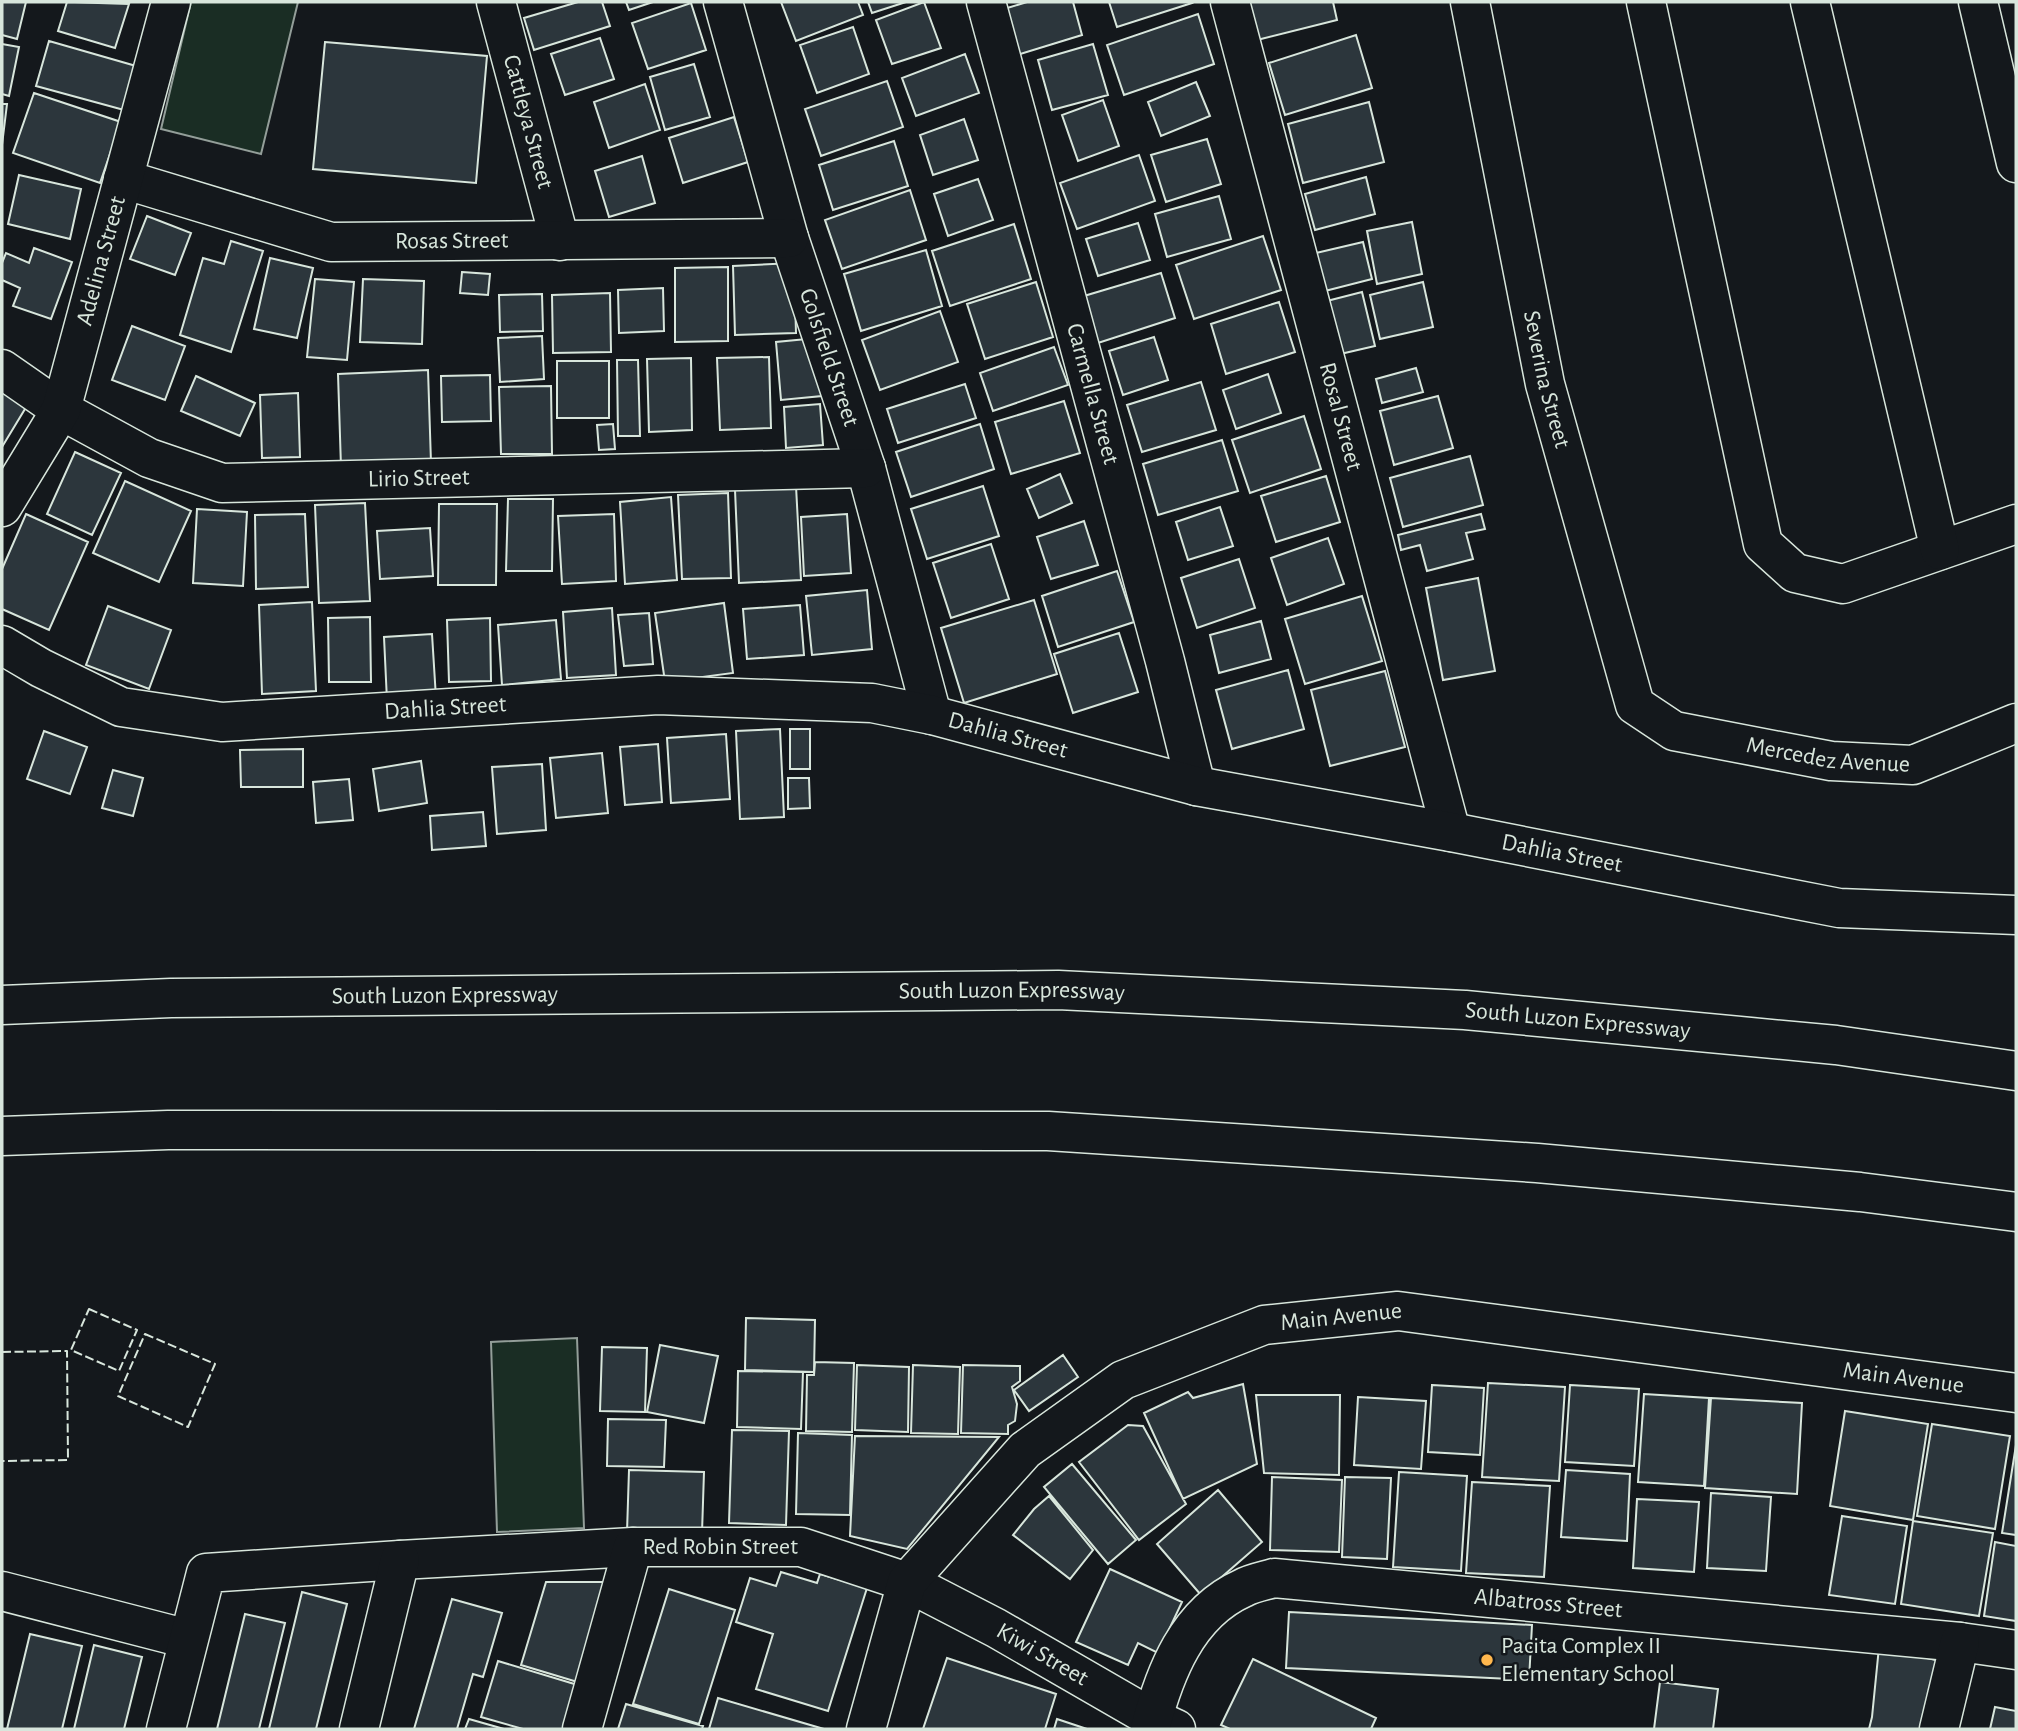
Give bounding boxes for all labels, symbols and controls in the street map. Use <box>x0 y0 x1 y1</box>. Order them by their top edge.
street label: Cattleya Street <box>499 52 558 192</box>
street label: Adelina Street <box>72 193 130 328</box>
street label: Rosas Street <box>395 228 509 253</box>
street label: Golsfield Street <box>795 285 863 430</box>
street label: Severina Street <box>1519 309 1574 451</box>
street label: Carmella Street <box>1062 321 1123 467</box>
street label: Rosal Street <box>1315 360 1366 473</box>
street label: Lirio Street <box>368 465 470 492</box>
street label: Dahlia Street <box>383 692 507 724</box>
street label: Dahlia Street <box>946 708 1070 763</box>
street label: Mercedez Avenue <box>1744 733 1911 777</box>
street label: Dahlia Street <box>1499 830 1625 877</box>
street label: South Luzon Expressway <box>899 978 1125 1005</box>
street label: South Luzon Expressway <box>332 983 558 1009</box>
street label: South Luzon Expressway <box>1464 998 1692 1043</box>
street label: Main Avenue <box>1279 1299 1403 1335</box>
street label: Main Avenue <box>1841 1358 1965 1398</box>
street label: Red Robin Street <box>643 1535 798 1559</box>
street label: Albatross Street <box>1473 1585 1624 1622</box>
street label: Kiwi Street <box>992 1619 1092 1691</box>
place label: Pacita Complex II Elementary School <box>1501 1634 1675 1686</box>
marker: Pacita Complex II Elementary School <box>1479 1652 1495 1668</box>

